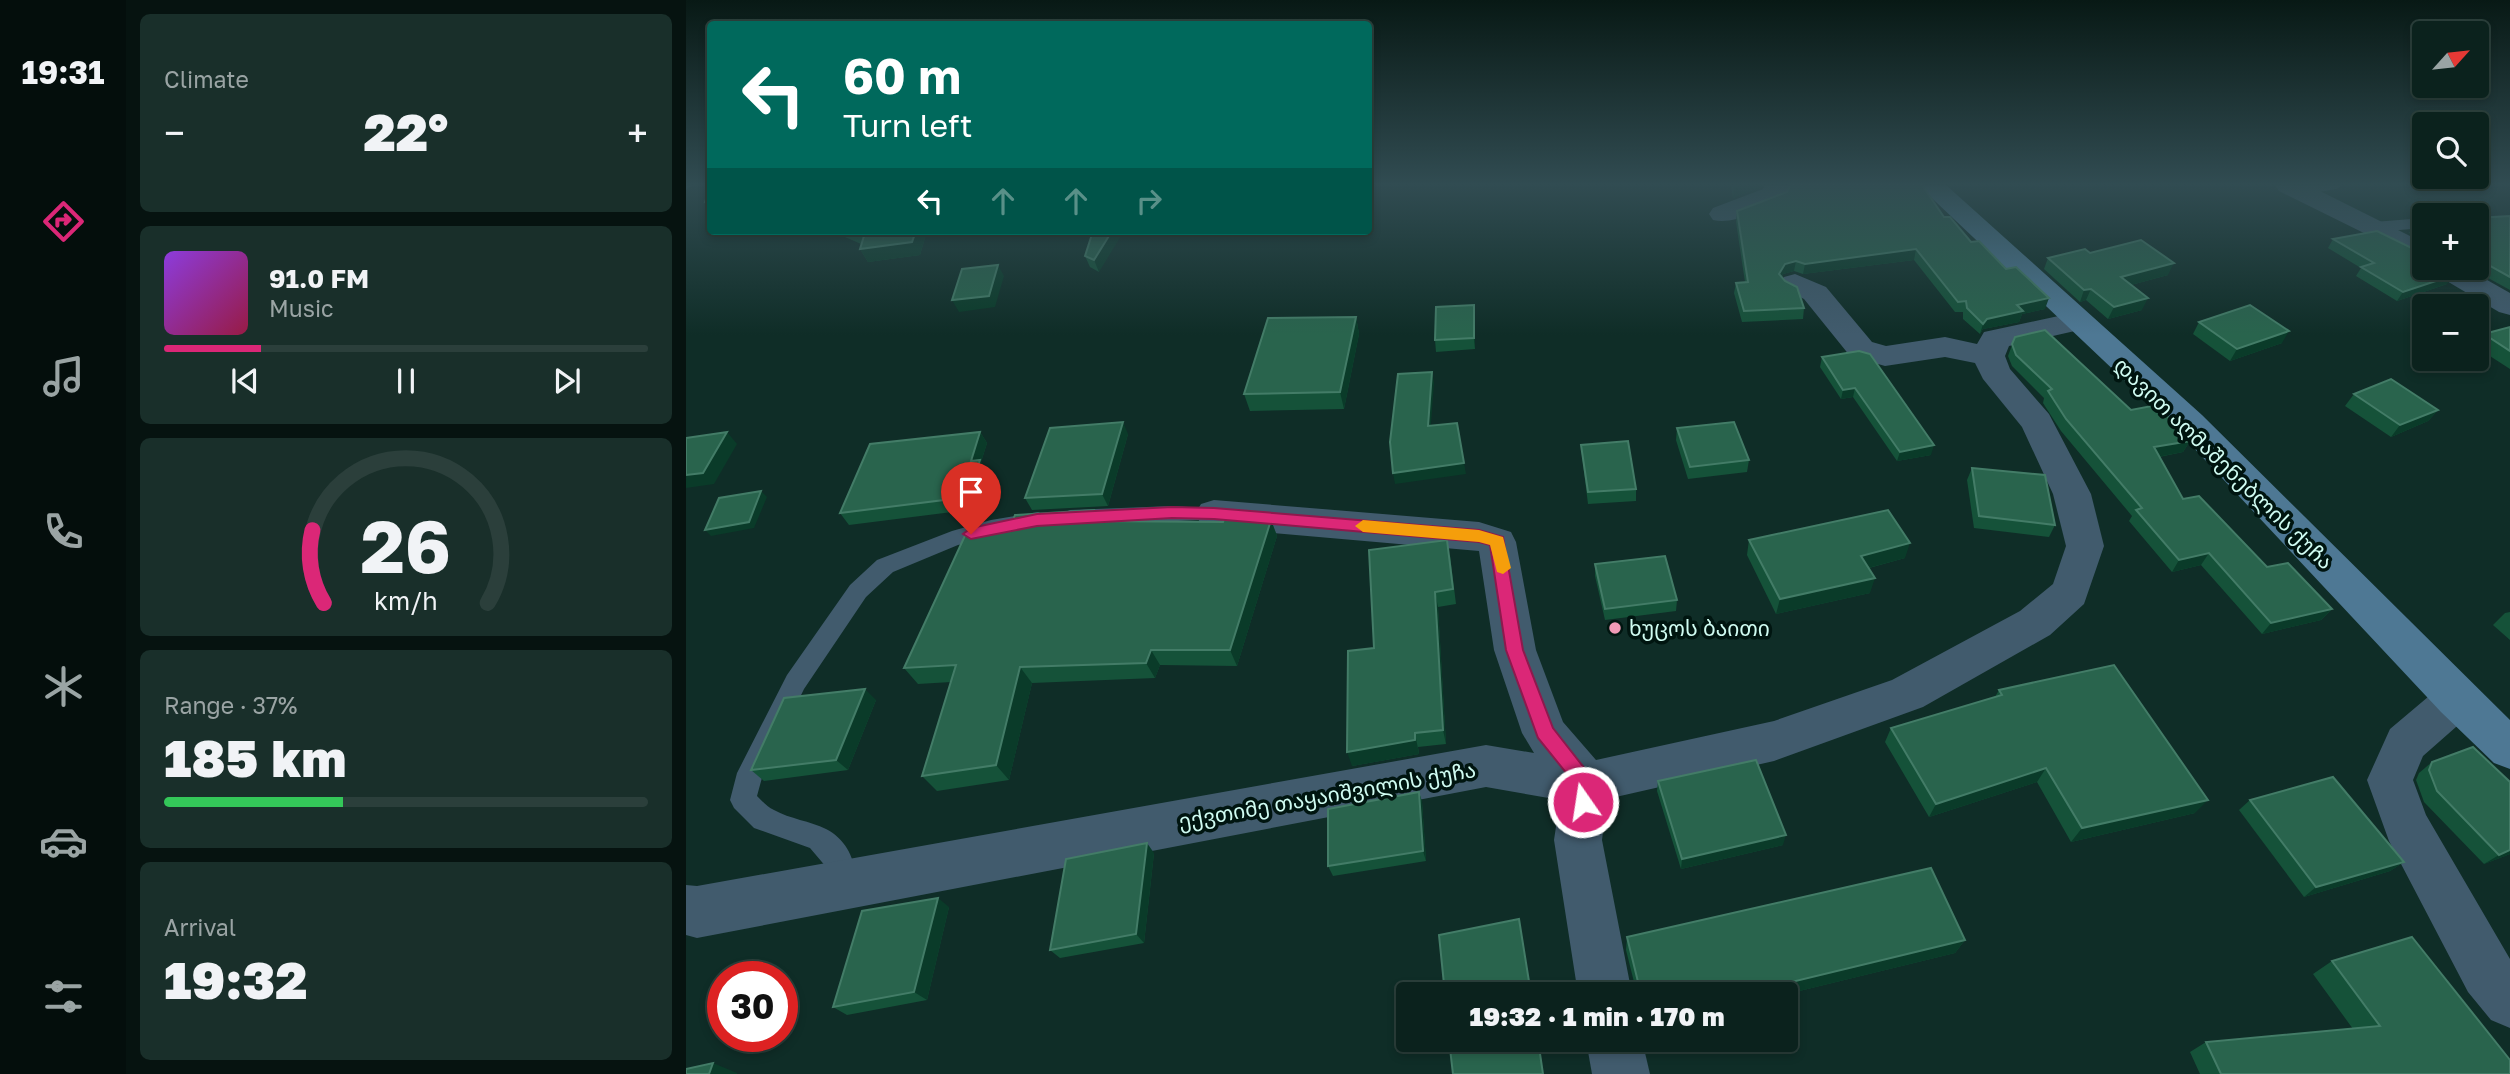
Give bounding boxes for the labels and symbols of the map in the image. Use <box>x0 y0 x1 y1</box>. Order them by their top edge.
north arrow <box>2412 21 2488 98</box>
street label: დავით აღმაშენებლის ქუჩა <box>2109 352 2339 575</box>
pin <box>941 462 1001 534</box>
place label: ხუცოს ბაითი <box>1629 615 1770 641</box>
marker: ხუცოს ბაითი <box>1607 620 1623 636</box>
street label: ექვთიმე თაყაიშვილის ქუჩა <box>1176 756 1478 835</box>
position arrow <box>1546 765 1620 839</box>
speed limit sign: 30 <box>707 961 798 1052</box>

